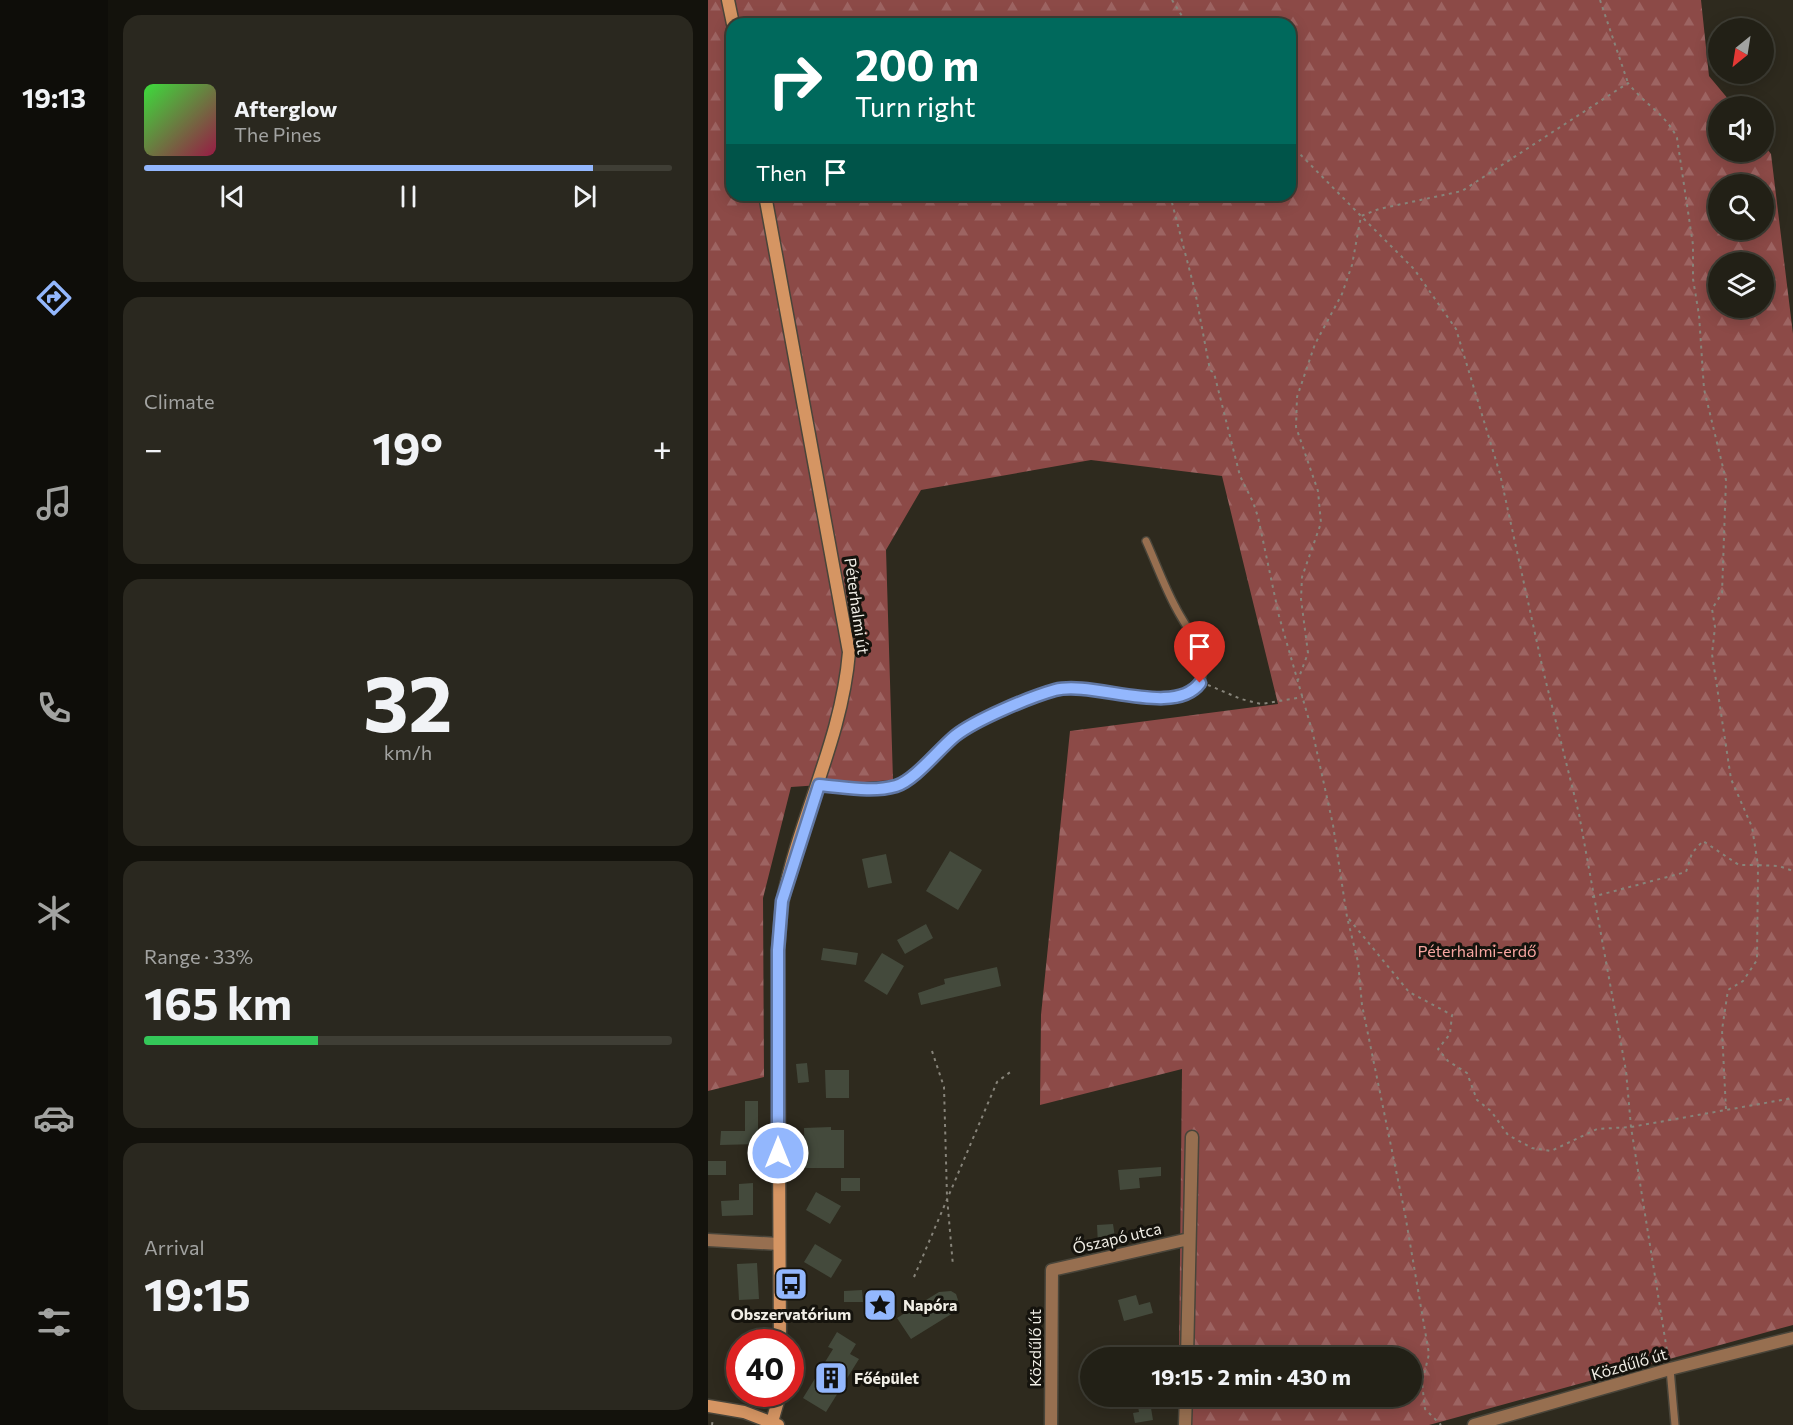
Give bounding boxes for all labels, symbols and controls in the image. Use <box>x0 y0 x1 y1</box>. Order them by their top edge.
north arrow <box>1708 18 1774 84</box>
map controls <box>1708 18 1774 318</box>
text: 200 m <box>855 38 979 90</box>
icon: right <box>756 42 834 120</box>
text: 19:13 <box>22 81 86 114</box>
text: Turn right <box>855 90 975 123</box>
text: Afterglow <box>234 95 337 122</box>
button: sound <box>1708 96 1774 162</box>
text: The Pines <box>234 122 321 146</box>
icon: arrive <box>819 156 852 189</box>
text: Then <box>756 159 807 186</box>
button: search <box>1708 174 1774 240</box>
icon: previous <box>216 180 249 213</box>
icon: pause <box>392 180 425 213</box>
icon: next <box>568 180 601 213</box>
button: layers <box>1708 252 1774 318</box>
icon: directions <box>33 277 75 319</box>
text: Climate <box>144 389 214 413</box>
text: 19° <box>372 419 443 474</box>
text: − <box>144 427 163 468</box>
text: + <box>653 427 672 468</box>
icon: music <box>33 482 75 524</box>
street label: Péterhalmi út <box>841 556 874 656</box>
pin <box>1174 621 1225 683</box>
icon: arrive <box>1183 630 1216 663</box>
text: 32 <box>363 653 453 748</box>
icon: phone <box>33 687 75 729</box>
text: km/h <box>384 740 432 764</box>
icon: climate <box>33 892 75 934</box>
park label: Péterhalmi-erdő <box>1417 941 1537 960</box>
text: Range · 33% <box>144 944 253 968</box>
text: 165 km <box>144 974 292 1029</box>
icon: car <box>33 1097 75 1139</box>
position arrow <box>746 1121 810 1185</box>
street label: Őszapó utca <box>1071 1218 1163 1257</box>
text: Arrival <box>144 1235 205 1259</box>
text: 19:15 <box>144 1265 251 1320</box>
bus stop icon: Obszervatórium <box>773 1266 809 1302</box>
place icon: Napóra <box>862 1287 898 1323</box>
place label: Napóra <box>903 1295 957 1314</box>
icon: filters <box>33 1301 75 1343</box>
place label: Obszervatórium <box>731 1304 851 1323</box>
street label: Közdűlő út <box>1025 1309 1044 1387</box>
speed limit sign: 40 <box>726 1329 804 1407</box>
street label: Közdűlő út <box>1589 1344 1669 1383</box>
building icon: Főépület <box>813 1360 849 1396</box>
text: 19:15 · 2 min · 430 m <box>1151 1363 1351 1390</box>
place label: Főépület <box>854 1368 919 1387</box>

